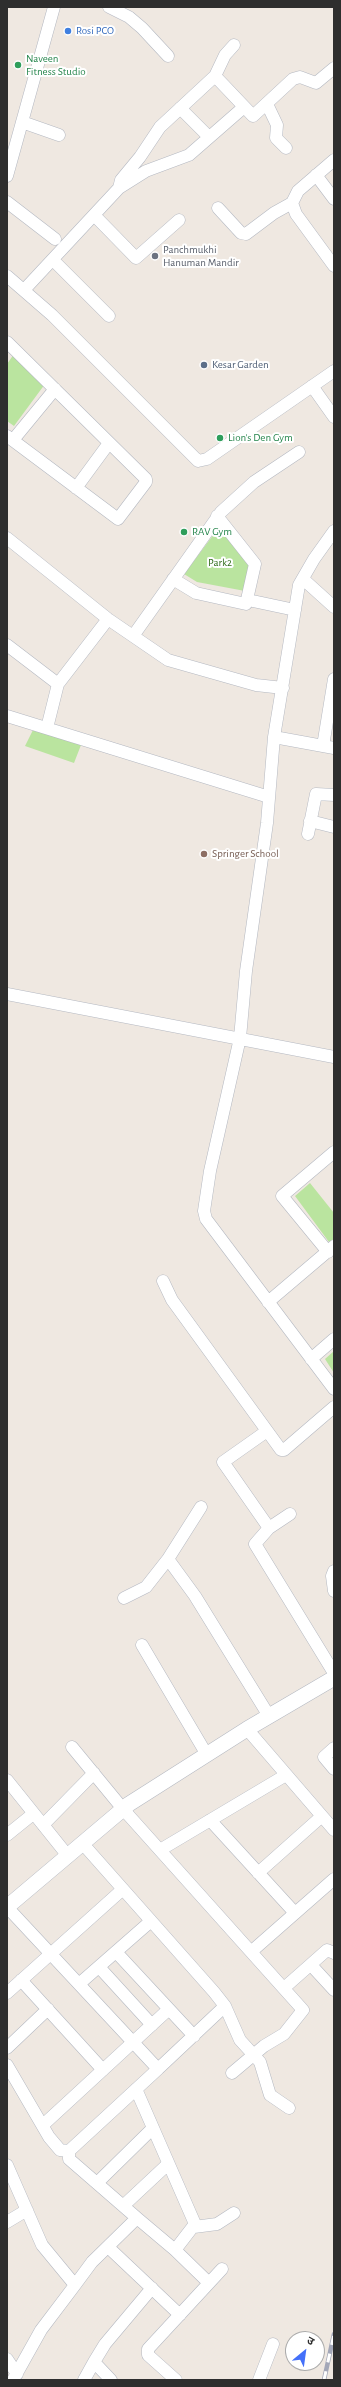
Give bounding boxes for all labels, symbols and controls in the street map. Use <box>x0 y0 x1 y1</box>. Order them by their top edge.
place label: Rosi PCO <box>76 24 114 38</box>
marker: Rosi PCO <box>63 26 73 36</box>
place label: Naveen Fitness Studio <box>26 52 86 78</box>
marker: Naveen Fitness Studio <box>13 60 23 70</box>
place label: Panchmukhi Hanuman Mandir <box>163 243 239 269</box>
marker: Panchmukhi Hanuman Mandir <box>150 251 160 261</box>
place label: Kesar Garden <box>212 358 269 372</box>
marker: Kesar Garden <box>199 360 209 370</box>
place label: Lion's Den Gym <box>228 431 293 445</box>
marker: Lion's Den Gym <box>215 433 225 443</box>
place label: RAV Gym <box>192 525 232 539</box>
marker: RAV Gym <box>179 527 189 537</box>
park label: Park2 <box>208 556 232 570</box>
place label: Springer School <box>212 847 279 861</box>
marker: Springer School <box>199 849 209 859</box>
north arrow <box>285 2331 325 2371</box>
text: उ <box>305 2335 316 2347</box>

